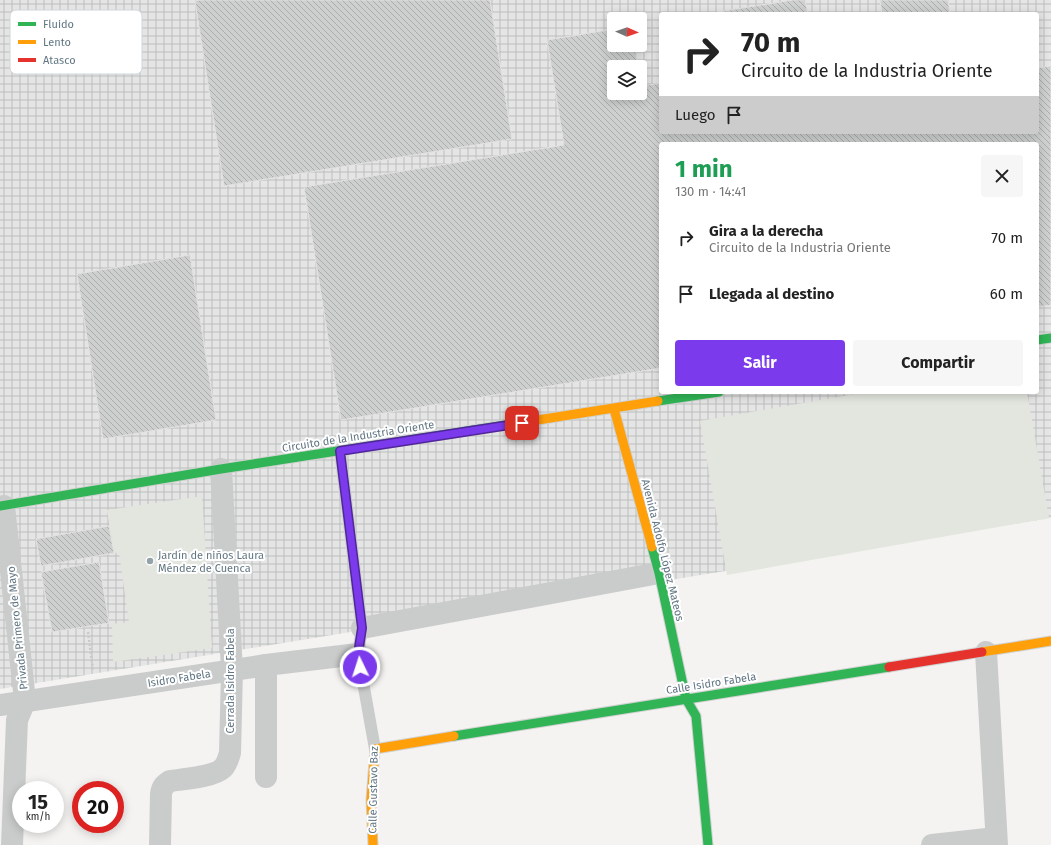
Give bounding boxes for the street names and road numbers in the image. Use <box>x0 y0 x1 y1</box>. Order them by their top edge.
street label: Circuito de la Industria Oriente <box>281 418 435 455</box>
street label: Avenida Adolfo López Mateos <box>639 478 686 622</box>
street label: Privada Primero de Mayo <box>5 566 30 690</box>
street label: Cerrada Isidro Fabela <box>224 628 237 734</box>
street label: Isidro Fabela <box>147 667 212 690</box>
street label: Calle Isidro Fabela <box>665 670 757 697</box>
street label: Calle Gustavo Baz <box>366 746 381 834</box>

